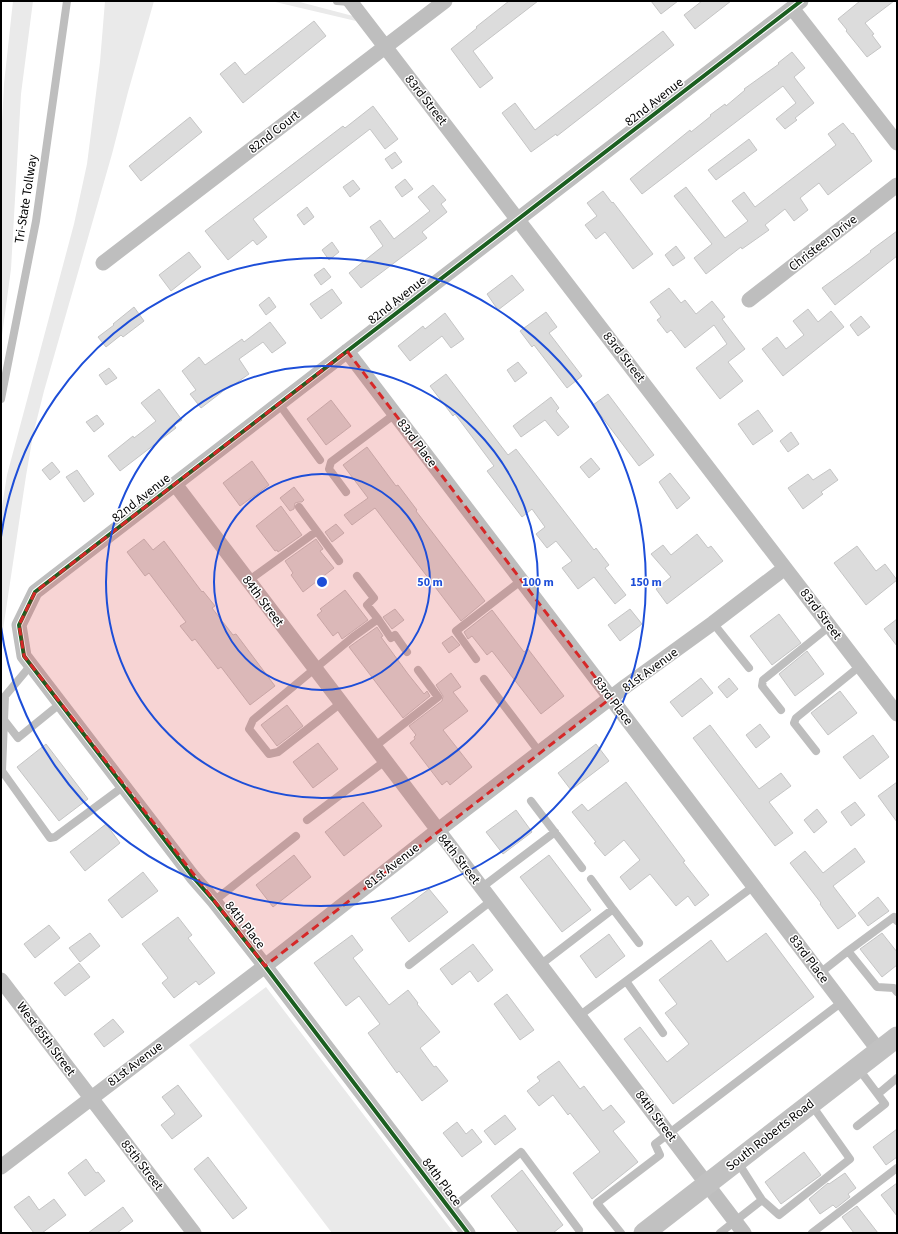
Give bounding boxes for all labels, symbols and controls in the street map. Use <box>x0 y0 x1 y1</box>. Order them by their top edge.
street label: 83rd Street <box>401 71 452 130</box>
street label: 82nd Avenue <box>621 73 687 131</box>
street label: 82nd Court <box>245 106 304 158</box>
street label: Tri-State Tollway <box>10 153 42 245</box>
street label: Christeen Drive <box>785 211 861 275</box>
street label: 82nd Avenue <box>364 271 430 329</box>
street label: 83rd Street <box>599 328 650 387</box>
street label: 83rd Place <box>393 415 441 471</box>
street label: 82nd Avenue <box>108 469 174 527</box>
street label: 84th Street <box>238 572 288 631</box>
text: 50 m <box>417 574 443 591</box>
text: 100 m <box>522 574 554 591</box>
text: 150 m <box>630 574 662 591</box>
centre of rings <box>315 575 329 589</box>
street label: 83rd Street <box>796 585 847 644</box>
street label: 81st Avenue <box>618 644 682 696</box>
street label: 83rd Place <box>589 673 637 729</box>
street label: 84th Street <box>434 830 485 888</box>
street label: 81st Avenue <box>361 839 423 893</box>
street label: 84th Place <box>221 897 269 953</box>
street label: 83rd Place <box>785 931 833 987</box>
street label: West 85th Street <box>12 998 80 1080</box>
street label: 81st Avenue <box>104 1037 166 1091</box>
street label: 84th Street <box>631 1087 681 1146</box>
street label: South Roberts Road <box>722 1095 818 1175</box>
street label: 85th Street <box>117 1136 168 1194</box>
street label: 84th Place <box>418 1154 466 1210</box>

